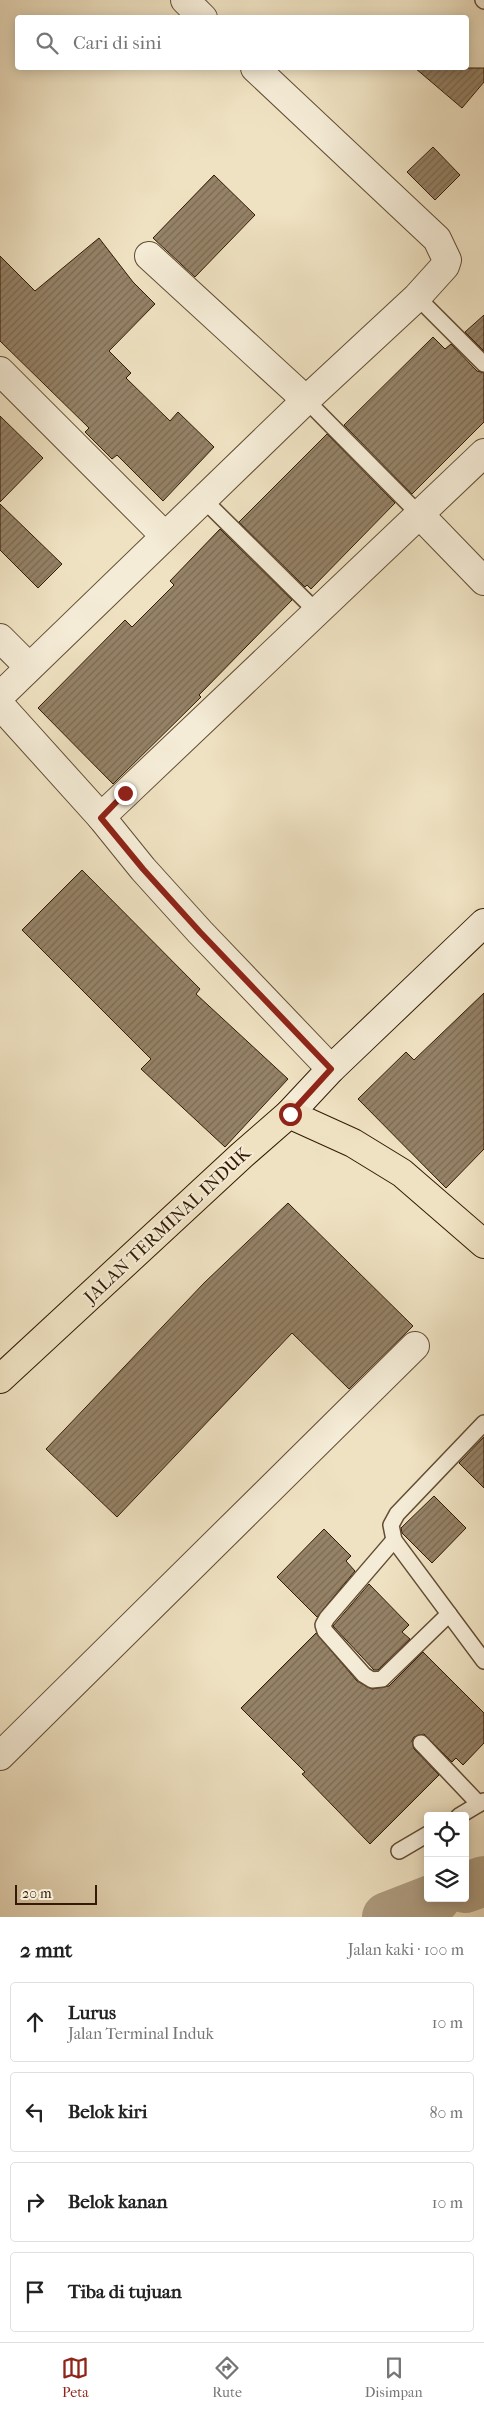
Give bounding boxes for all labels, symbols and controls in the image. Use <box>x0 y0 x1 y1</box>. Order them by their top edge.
search box <box>15 15 469 70</box>
icon: search <box>33 29 61 57</box>
text: Cari di sini <box>73 32 162 54</box>
route end <box>114 782 137 805</box>
route start <box>279 1103 302 1126</box>
street label: JALAN TERMINAL INDUK <box>79 1142 255 1309</box>
map controls <box>424 1812 469 1902</box>
button: locate <box>424 1812 469 1857</box>
button: layers <box>424 1857 469 1902</box>
scale bar <box>15 1882 98 1905</box>
text: 20 m <box>22 1885 52 1902</box>
text: 2 mnt <box>20 1938 72 1962</box>
text: Jalan kaki · 100 m <box>348 1940 464 1959</box>
text: Lurus <box>68 2002 116 2024</box>
icon: ahead <box>21 2008 49 2036</box>
text: 10 m <box>432 2013 463 2032</box>
text: Jalan Terminal Induk <box>68 2024 214 2043</box>
icon: left <box>21 2098 49 2126</box>
text: Belok kiri <box>68 2101 147 2123</box>
text: 80 m <box>429 2103 463 2122</box>
icon: right <box>21 2188 49 2216</box>
text: Belok kanan <box>68 2191 168 2213</box>
text: 10 m <box>432 2193 463 2212</box>
icon: arrive <box>21 2278 49 2306</box>
text: Tiba di tujuan <box>68 2281 182 2303</box>
tab: Peta <box>61 2354 89 2401</box>
tab: Rute <box>212 2354 242 2401</box>
tab: Disimpan <box>365 2354 423 2401</box>

